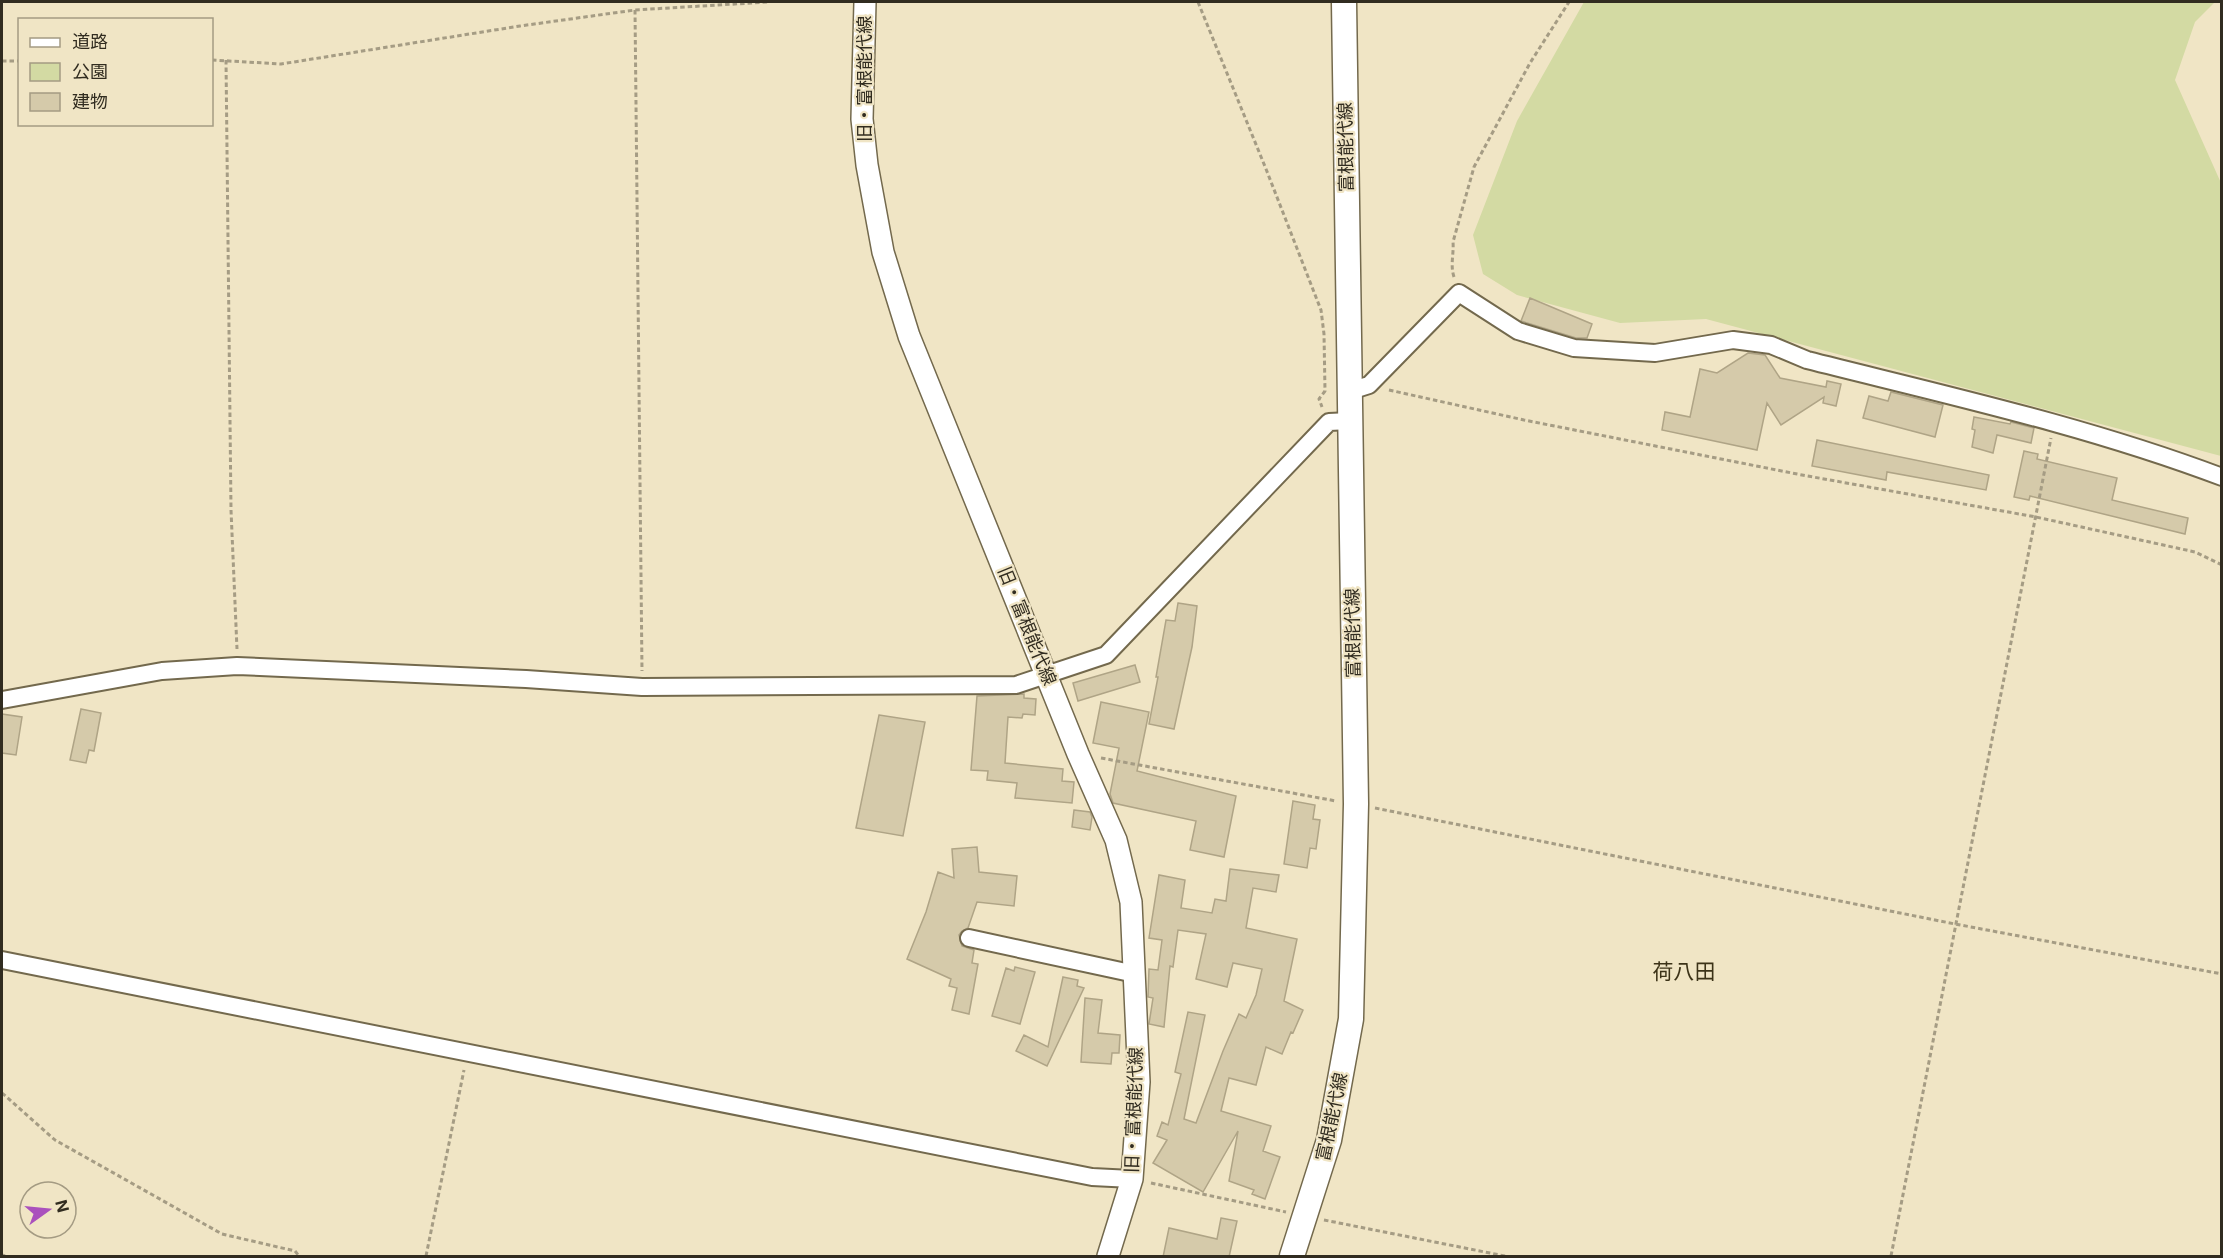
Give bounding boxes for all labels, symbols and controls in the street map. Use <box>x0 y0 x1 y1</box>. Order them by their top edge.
street label: 旧・富根能代線 <box>854 16 875 142</box>
legend <box>18 18 213 126</box>
text: 道路 <box>72 31 108 52</box>
text: 公園 <box>72 61 108 82</box>
text: 建物 <box>72 91 108 112</box>
street label: 富根能代線 <box>1334 102 1357 192</box>
street label: 旧・富根能代線 <box>994 563 1061 688</box>
street label: 富根能代線 <box>1341 588 1364 678</box>
district label: 荷八田 <box>1653 959 1716 984</box>
street label: 旧・富根能代線 <box>1121 1047 1146 1173</box>
street label: 富根能代線 <box>1312 1071 1351 1163</box>
north arrow <box>18 1180 78 1240</box>
text: N <box>51 1198 74 1215</box>

